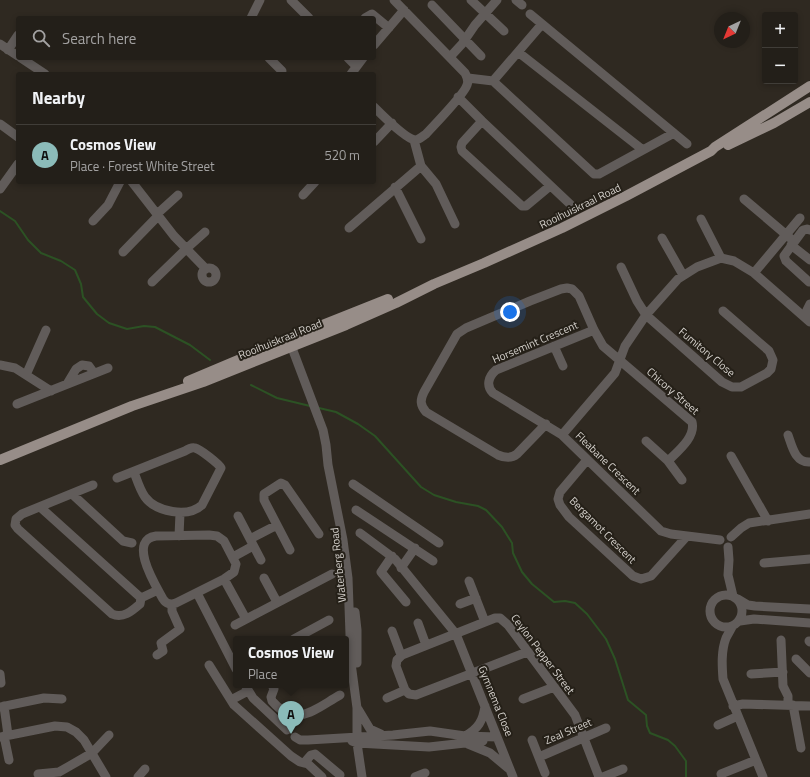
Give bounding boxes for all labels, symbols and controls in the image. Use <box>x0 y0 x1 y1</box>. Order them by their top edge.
north arrow <box>714 12 750 48</box>
map controls <box>762 12 798 84</box>
button: + <box>762 12 798 48</box>
search box <box>16 16 376 60</box>
icon: search <box>30 27 52 49</box>
text: Search here <box>62 27 136 50</box>
button: − <box>762 48 798 84</box>
text: Nearby <box>32 85 85 111</box>
text: Cosmos View <box>70 133 156 156</box>
text: A <box>41 145 49 165</box>
text: 520 m <box>324 145 360 165</box>
text: Place · Forest White Street <box>70 156 215 176</box>
street label: Rooihuiskraal Road <box>537 179 624 233</box>
your location <box>500 302 520 322</box>
street label: Rooihuiskraal Road <box>236 315 324 363</box>
street label: Horsemint Crescent <box>490 317 580 367</box>
street label: Fumitory Close <box>675 324 739 381</box>
street label: Chicory Street <box>643 364 703 418</box>
street label: Fleabane Crescent <box>572 428 644 498</box>
street label: Bergamot Crescent <box>566 493 640 567</box>
street label: Waterberg Road <box>326 527 350 603</box>
street label: Ceylon Pepper Street <box>507 610 579 698</box>
popup <box>233 636 349 688</box>
text: Cosmos View <box>248 641 334 664</box>
street label: Gymnema Close <box>475 663 518 739</box>
text: Place <box>248 664 277 684</box>
pin: A <box>278 701 304 734</box>
street label: Zeal Street <box>542 714 594 748</box>

